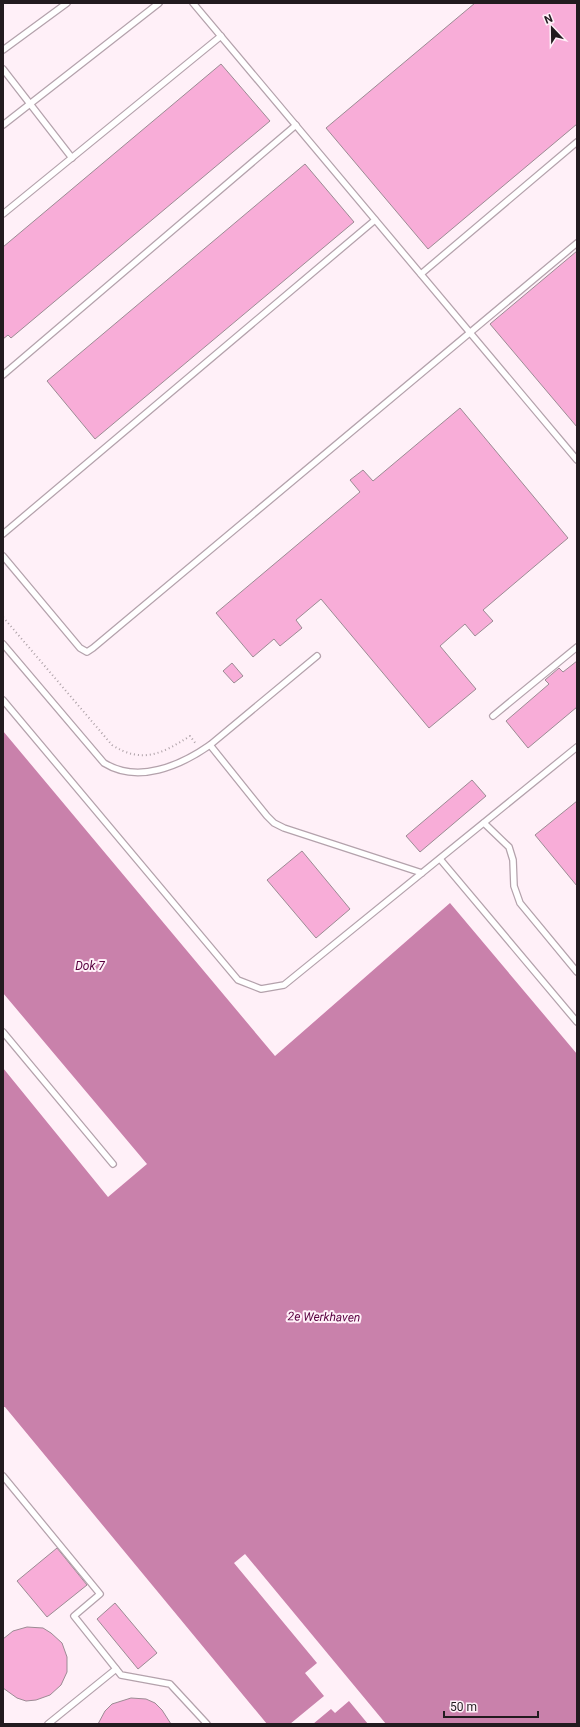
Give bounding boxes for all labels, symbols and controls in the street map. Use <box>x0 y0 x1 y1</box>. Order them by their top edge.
north arrow <box>532 8 572 48</box>
text: N <box>542 12 555 27</box>
water label: Dok 7 <box>75 959 105 973</box>
water label: 2e Werkhaven <box>288 1309 360 1325</box>
scale bar <box>444 1693 538 1719</box>
text: 50 m <box>450 1700 477 1714</box>

